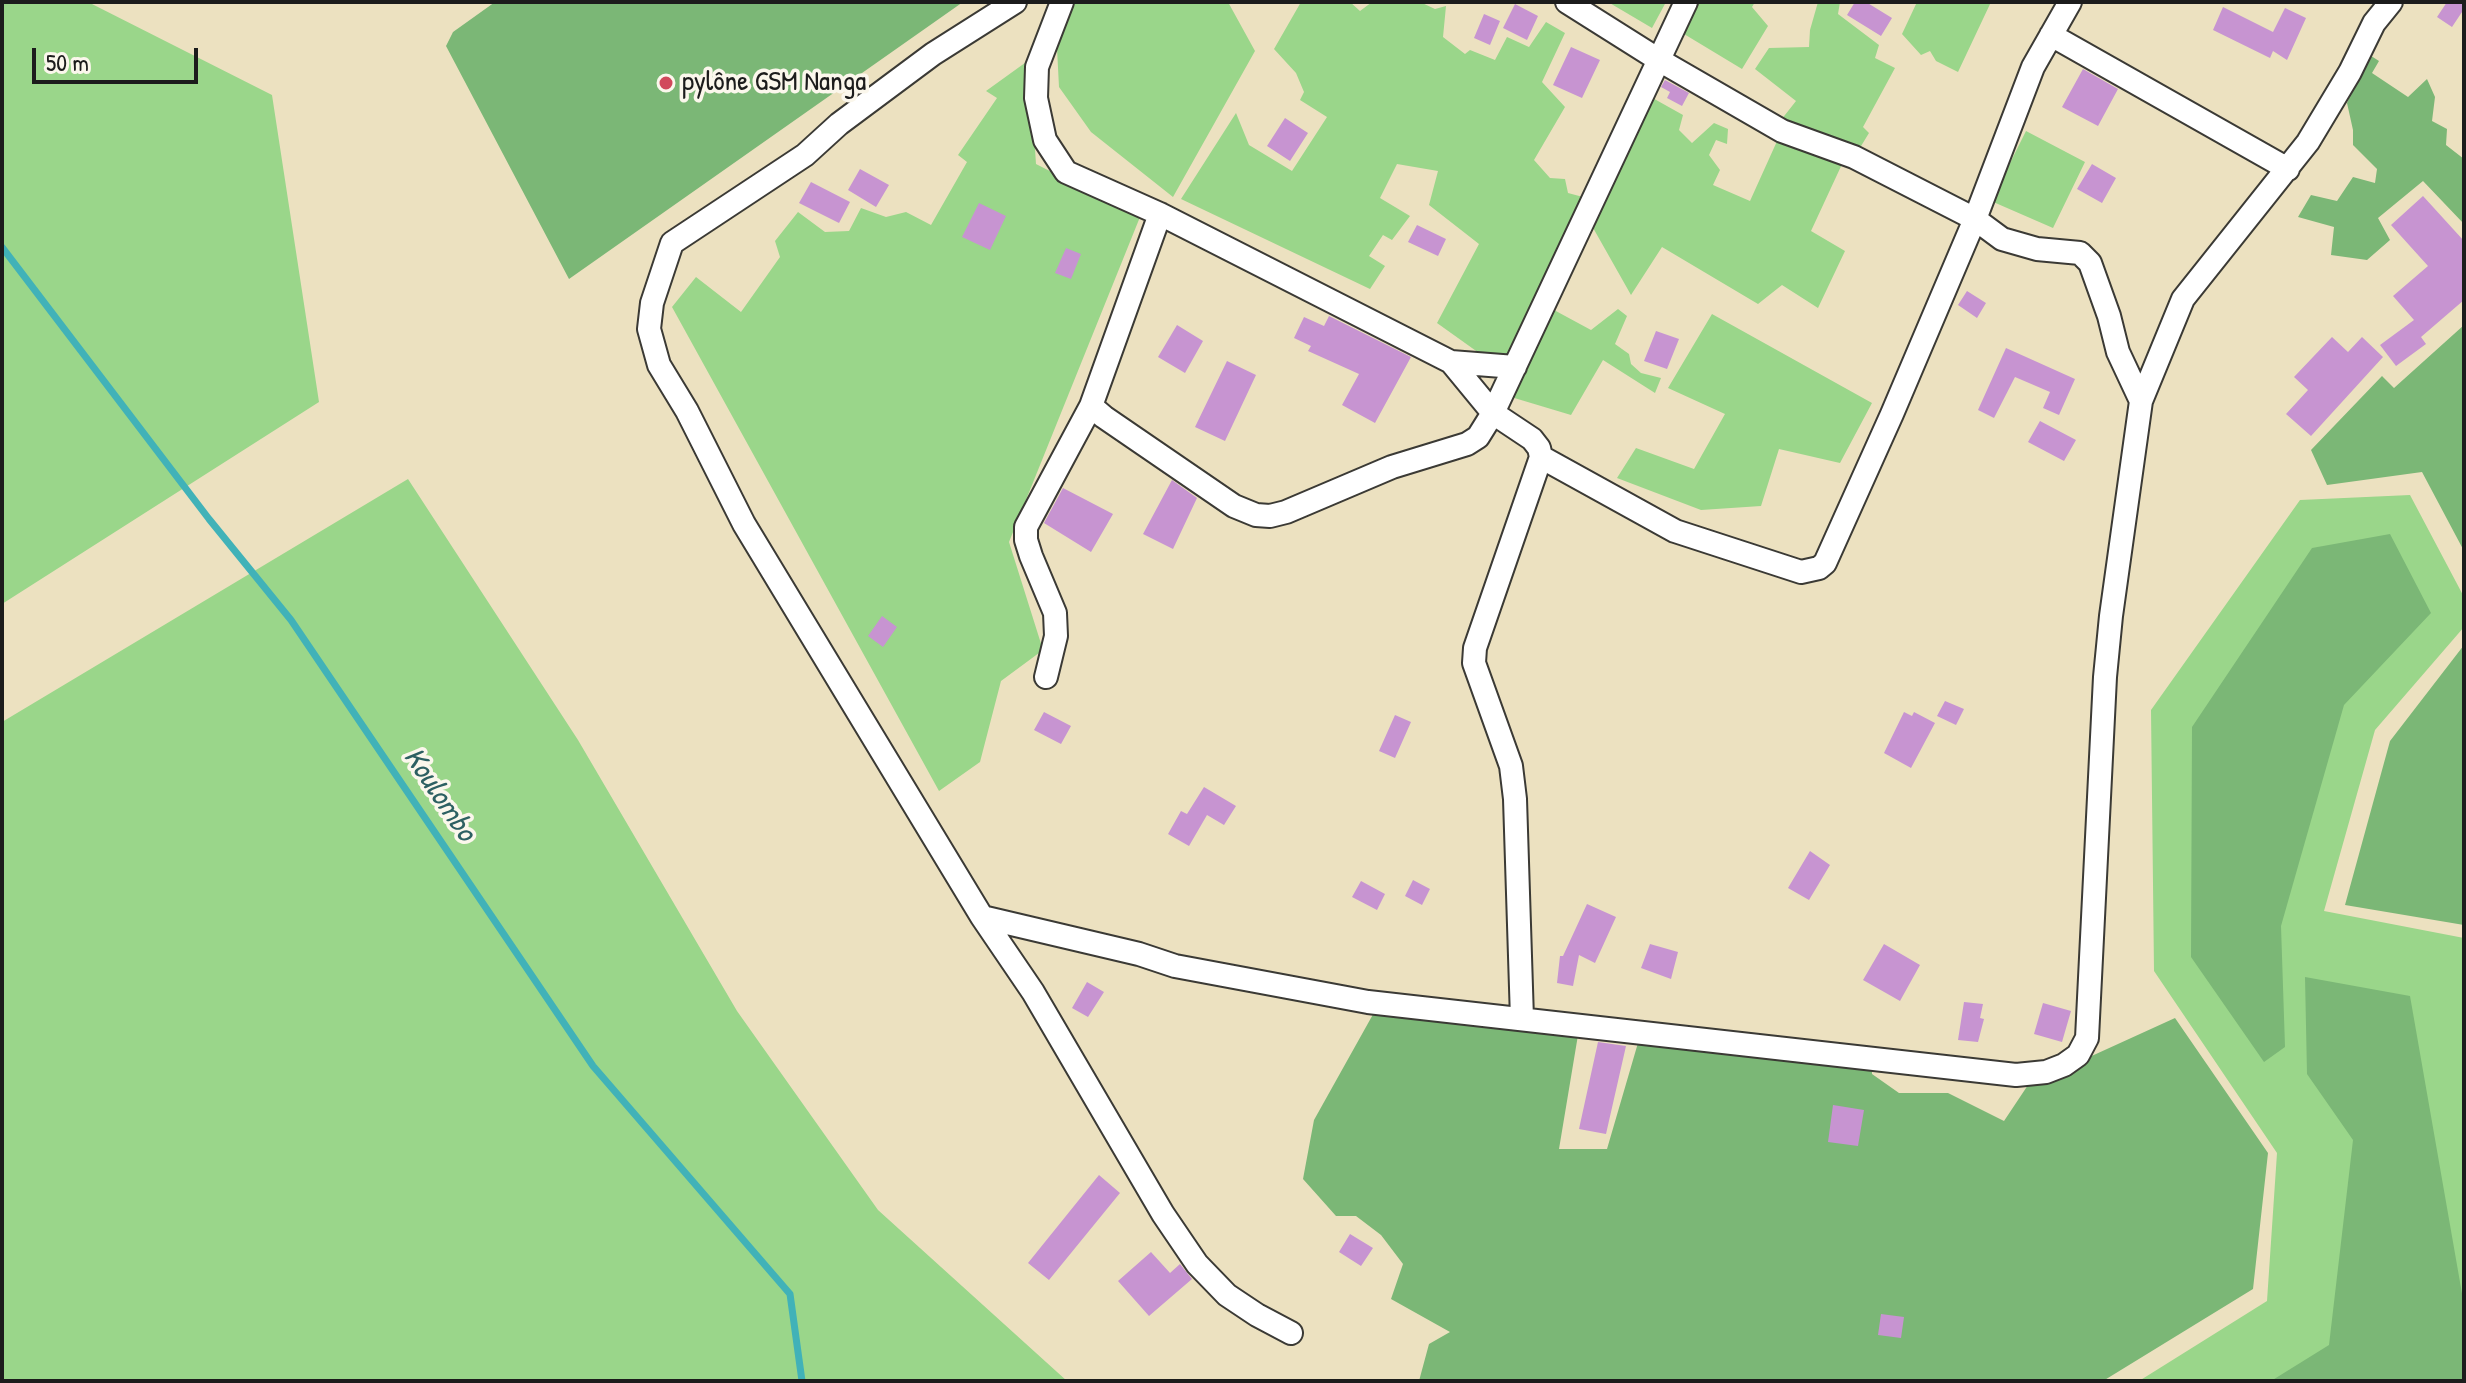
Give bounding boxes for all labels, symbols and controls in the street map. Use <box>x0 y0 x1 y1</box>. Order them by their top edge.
scale bar <box>36 32 202 82</box>
text: 50 m <box>46 46 89 78</box>
place label: pylône GSM Nanga <box>682 66 866 100</box>
marker: pylône GSM Nanga <box>657 74 675 92</box>
water label: Koulombo <box>395 742 483 848</box>

